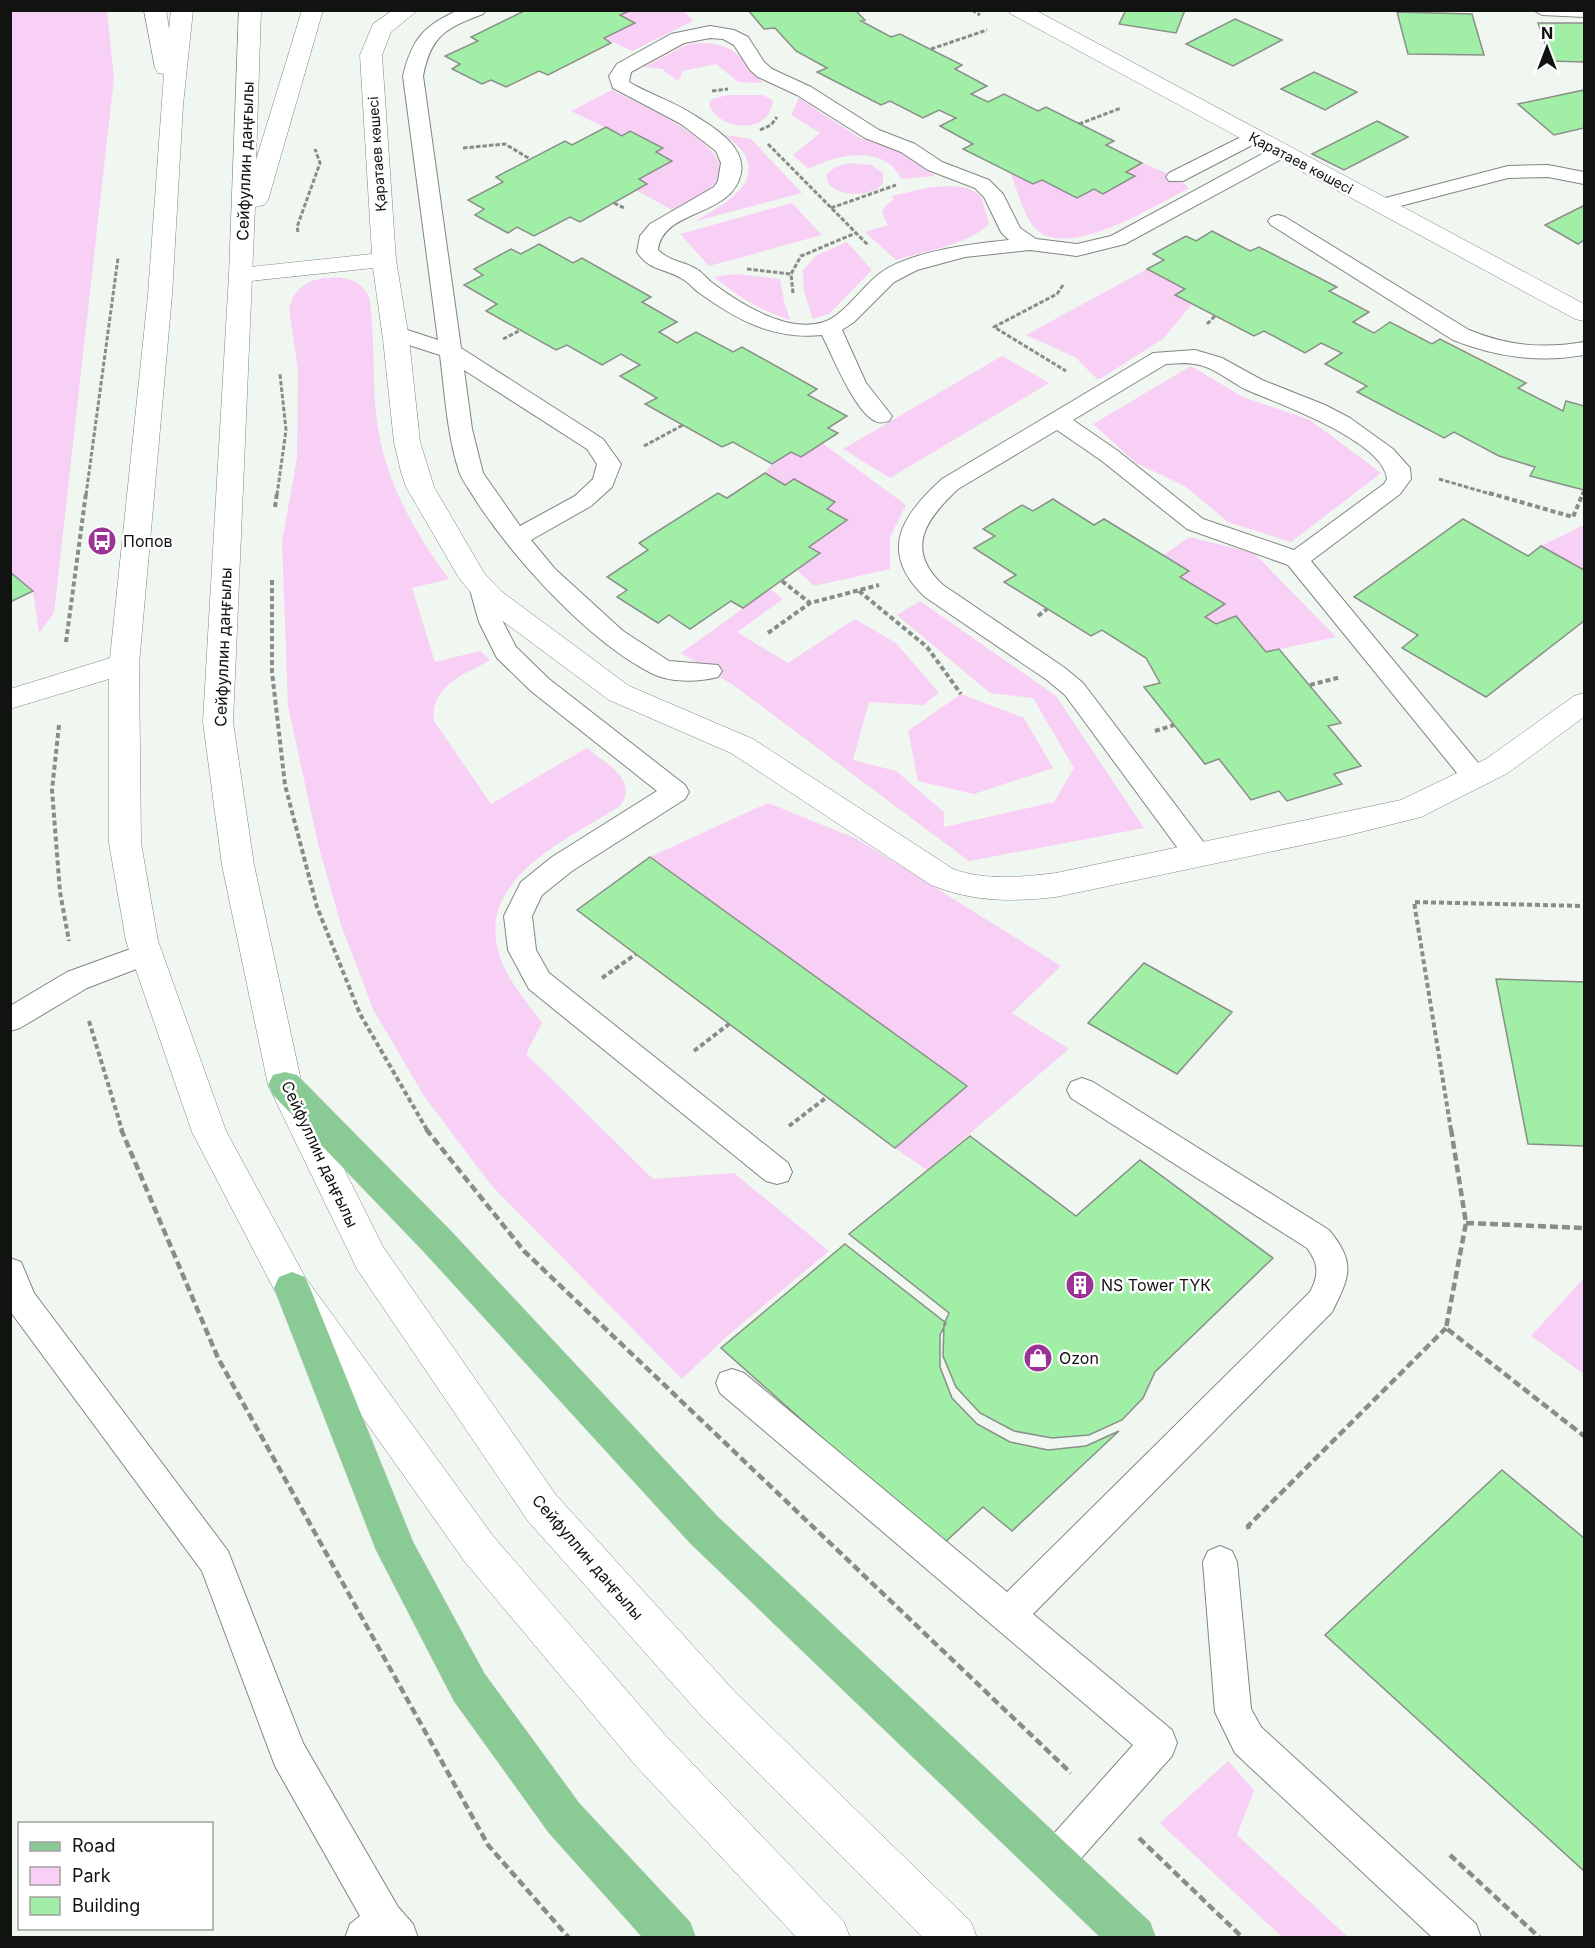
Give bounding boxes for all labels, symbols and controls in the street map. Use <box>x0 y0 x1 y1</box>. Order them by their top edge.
north arrow <box>1517 18 1577 78</box>
text: N <box>1541 23 1553 43</box>
street label: Сейфуллин даңғылы <box>232 81 258 241</box>
street label: Қаратаев көшесі <box>364 96 389 212</box>
street label: Қаратаев көшесі <box>1246 128 1356 197</box>
bus stop icon: Попов <box>86 525 118 557</box>
place label: Попов <box>123 531 173 551</box>
street label: Сейфуллин даңғылы <box>210 567 236 727</box>
street label: Сейфуллин даңғылы <box>277 1077 363 1231</box>
building icon: NS Tower ТҮК <box>1064 1269 1096 1301</box>
place label: NS Tower ТҮК <box>1101 1275 1211 1295</box>
shop icon: Ozon <box>1022 1342 1054 1374</box>
place label: Ozon <box>1059 1348 1099 1368</box>
street label: Сейфуллин даңғылы <box>528 1490 648 1624</box>
legend <box>18 1822 213 1930</box>
text: Road <box>72 1835 115 1856</box>
text: Park <box>72 1865 111 1886</box>
text: Building <box>72 1895 140 1916</box>

